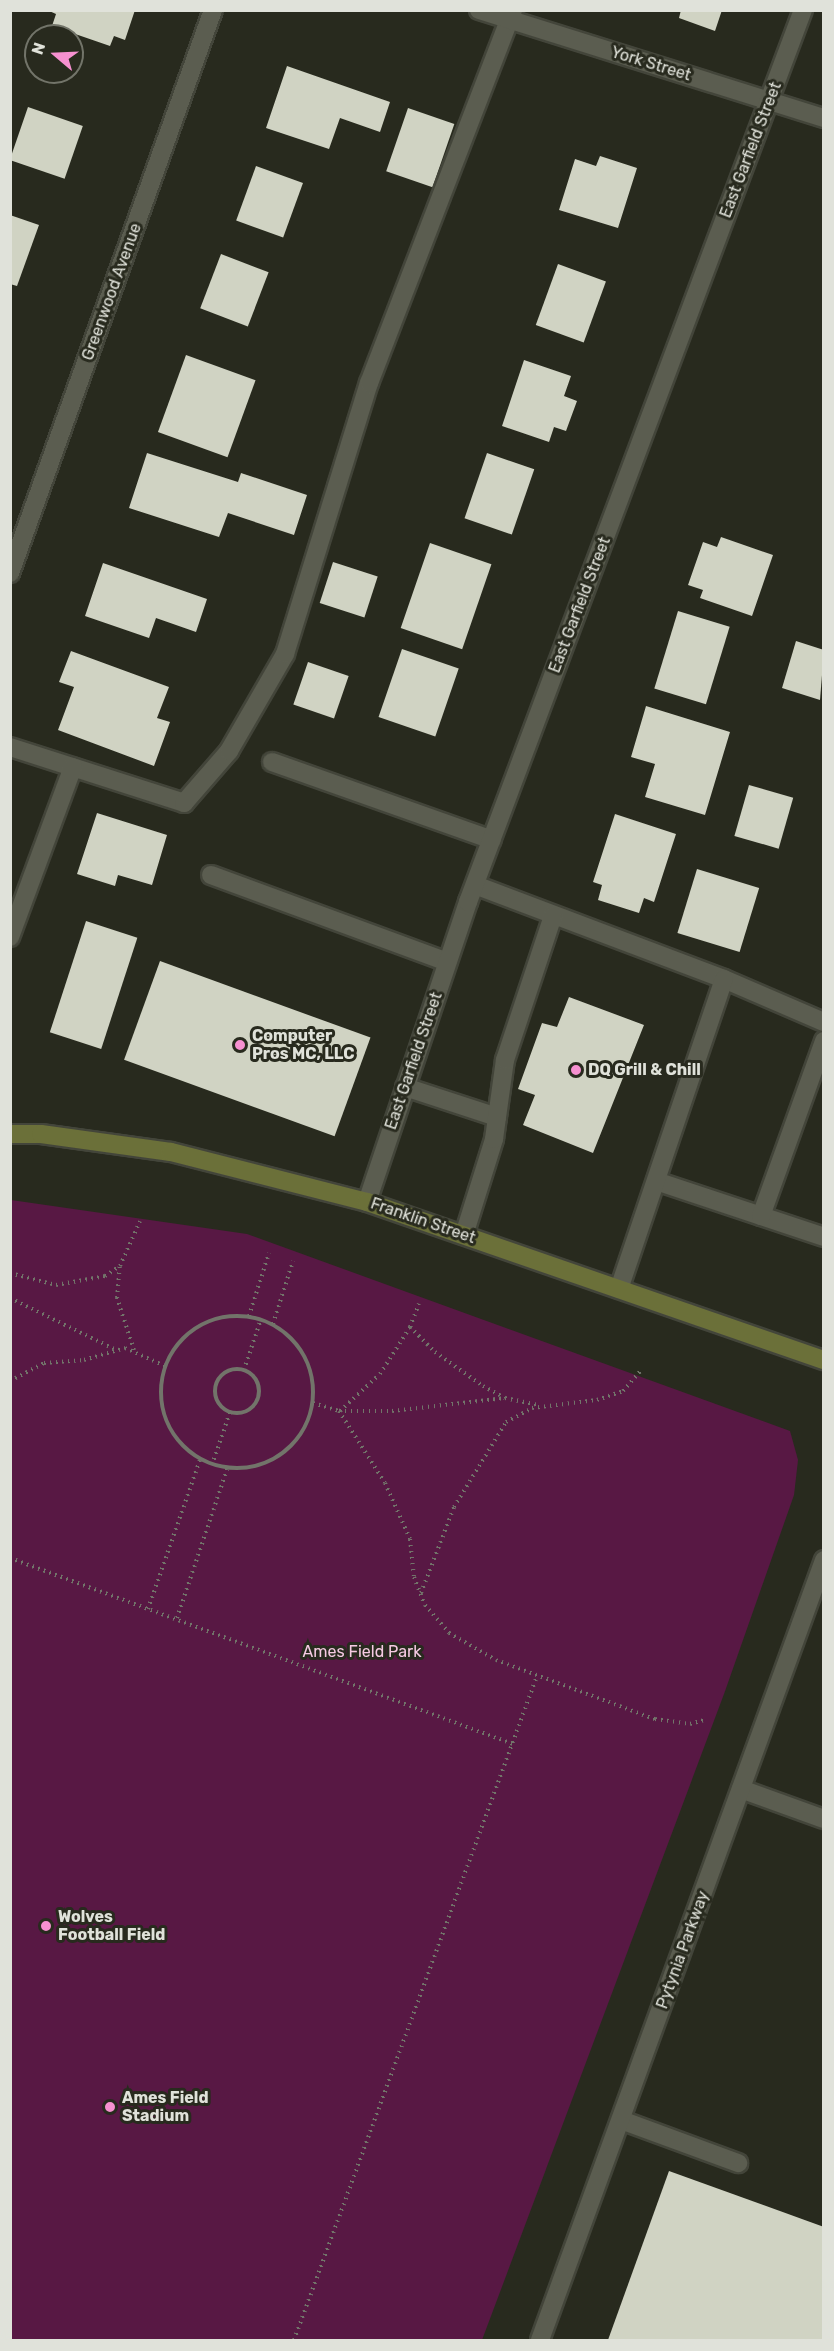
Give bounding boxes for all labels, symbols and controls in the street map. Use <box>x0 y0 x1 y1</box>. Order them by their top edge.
north arrow <box>24 24 84 84</box>
text: N <box>28 40 49 57</box>
street label: York Street <box>609 43 693 85</box>
street label: East Garfield Street <box>716 79 786 221</box>
street label: Greenwood Avenue <box>78 221 146 363</box>
street label: East Garfield Street <box>545 534 615 676</box>
street label: East Garfield Street <box>381 990 447 1132</box>
place label: Computer Pros MC, LLC <box>252 1026 354 1064</box>
marker: Computer Pros MC, LLC <box>233 1038 247 1052</box>
place label: DQ Grill & Chill <box>588 1060 701 1080</box>
marker: DQ Grill & Chill <box>569 1063 583 1077</box>
street label: Franklin Street <box>368 1194 478 1248</box>
park label: Ames Field Park <box>303 1642 421 1662</box>
street label: Pytynia Parkway <box>653 1889 713 2011</box>
place label: Wolves Football Field <box>58 1907 165 1945</box>
marker: Wolves Football Field <box>39 1919 53 1933</box>
place label: Ames Field Stadium <box>122 2088 209 2126</box>
marker: Ames Field Stadium <box>103 2100 117 2114</box>

